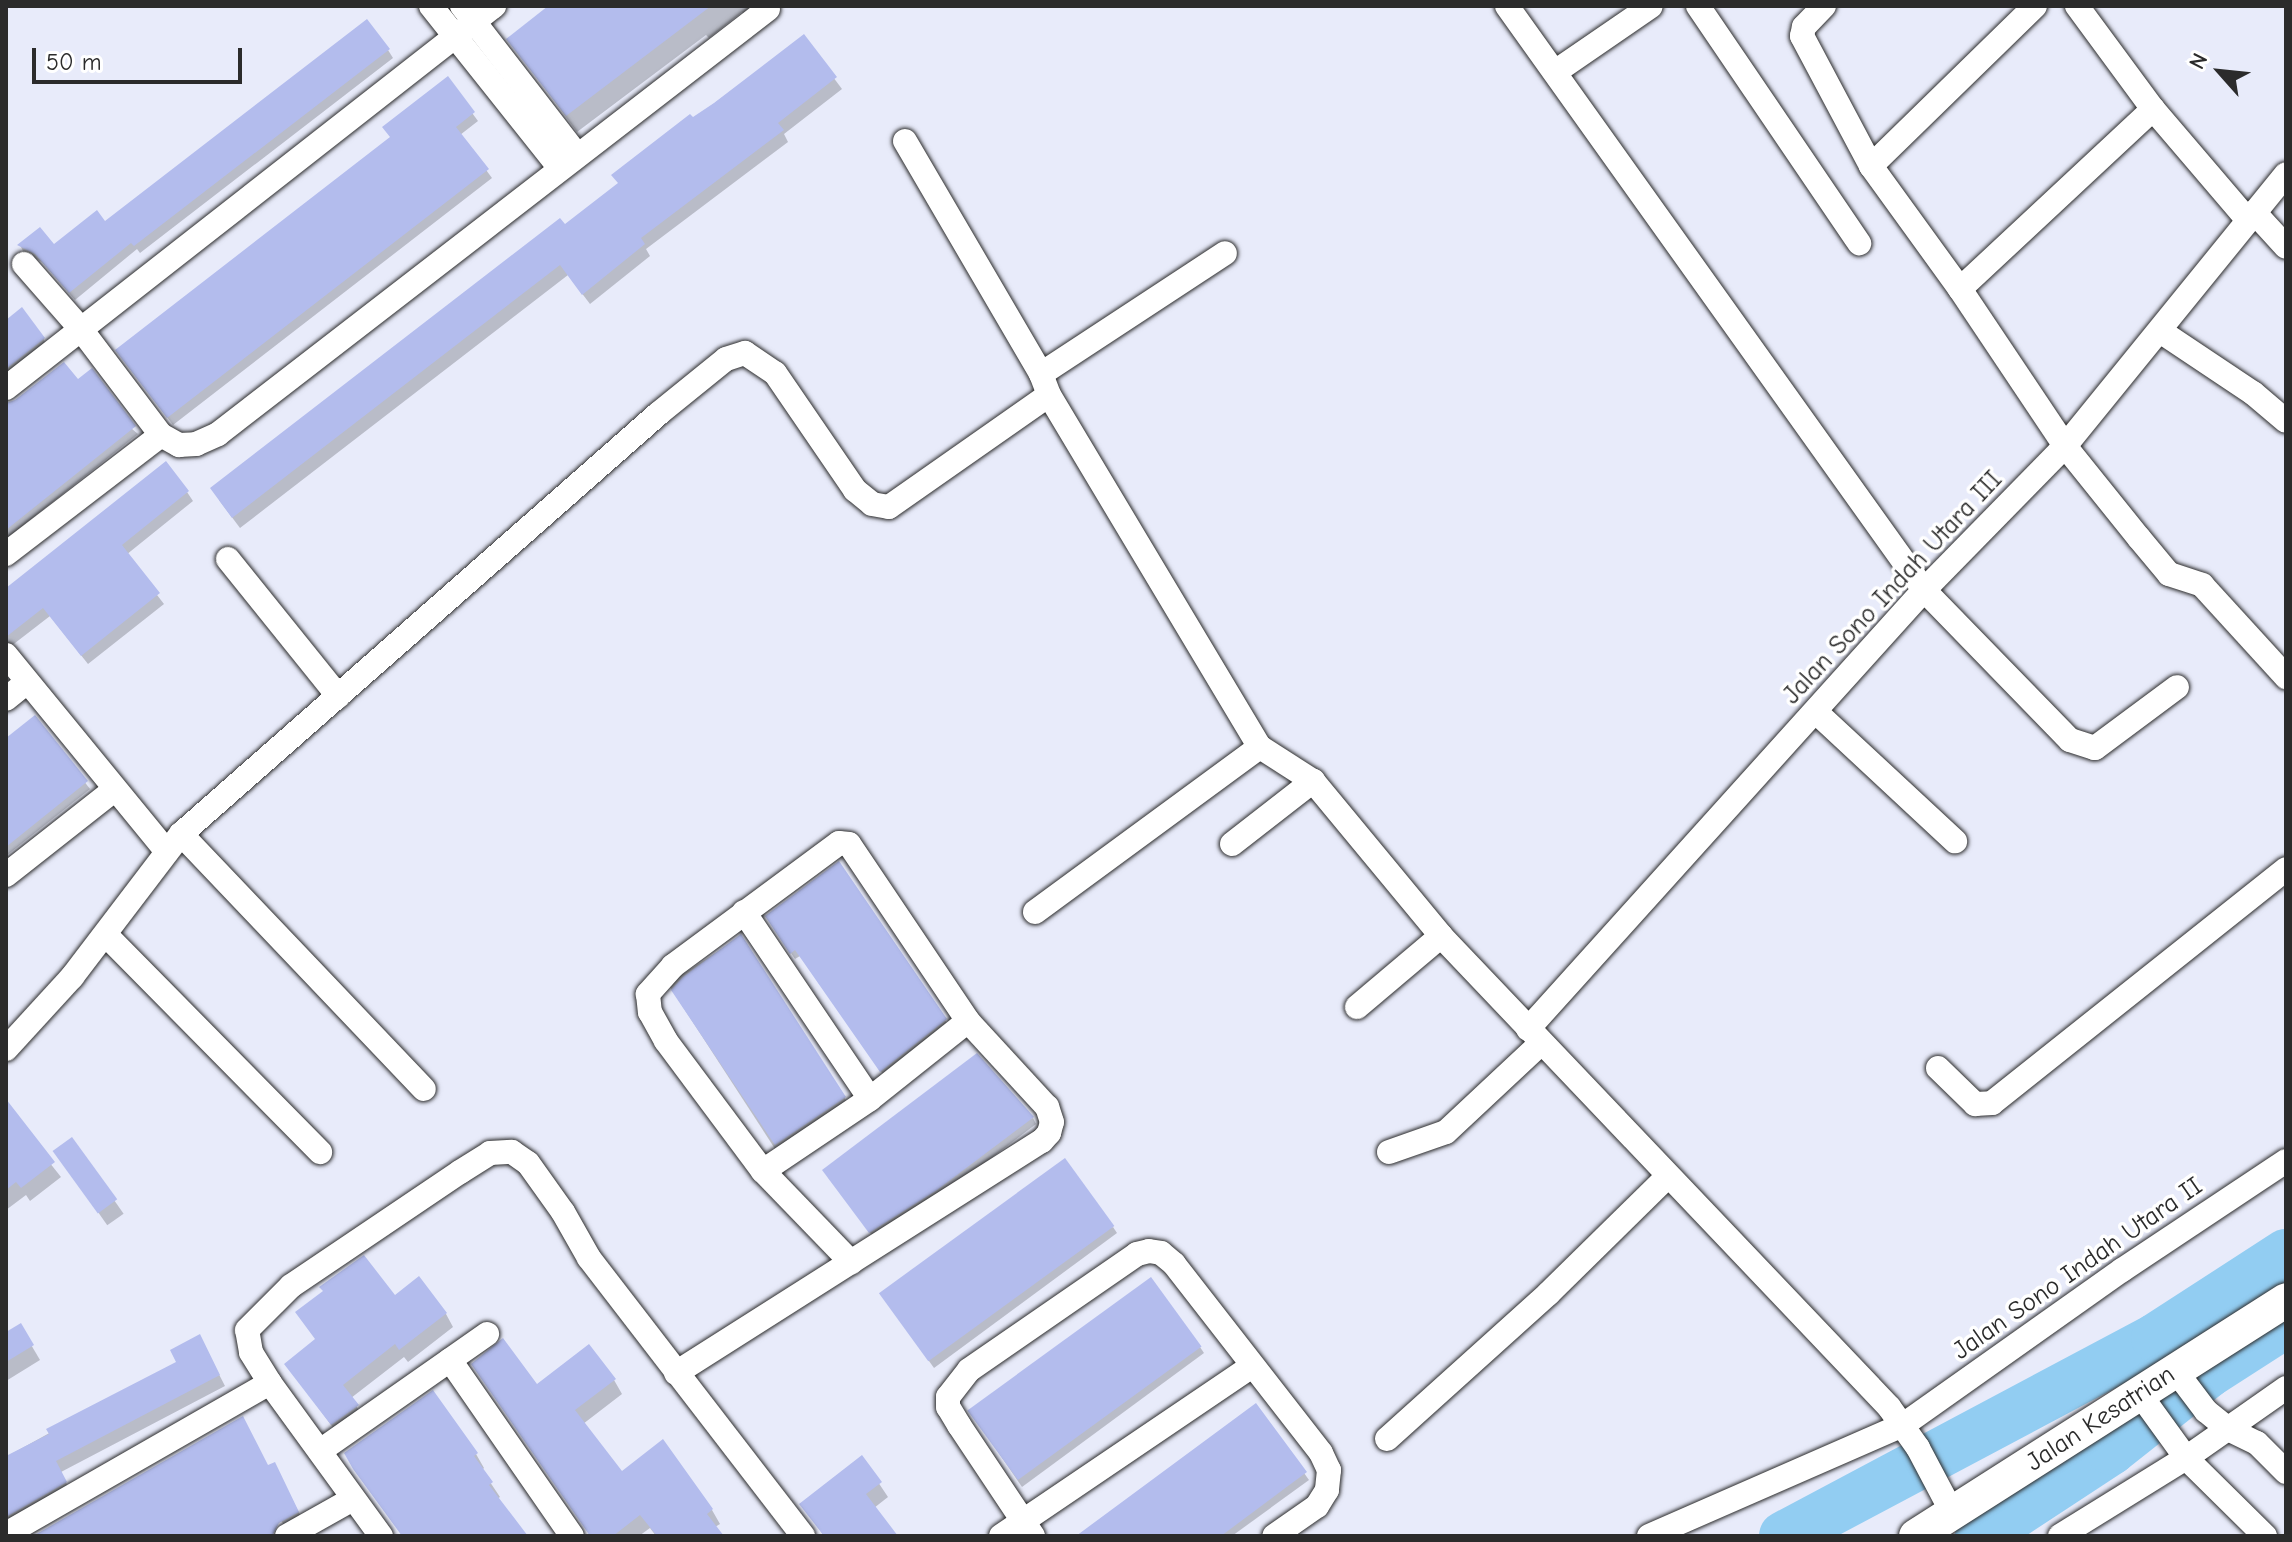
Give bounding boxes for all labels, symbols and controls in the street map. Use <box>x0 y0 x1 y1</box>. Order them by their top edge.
scale bar <box>36 32 246 82</box>
north arrow <box>2180 32 2260 112</box>
text: 50 m <box>46 48 102 76</box>
text: N <box>2184 49 2213 73</box>
street label: Jalan Sono Indah Utara III <box>1777 465 2009 711</box>
street label: Jalan Sono Indah Utara II <box>1947 1171 2209 1367</box>
street label: Jalan Kesatrian <box>2021 1359 2181 1479</box>

